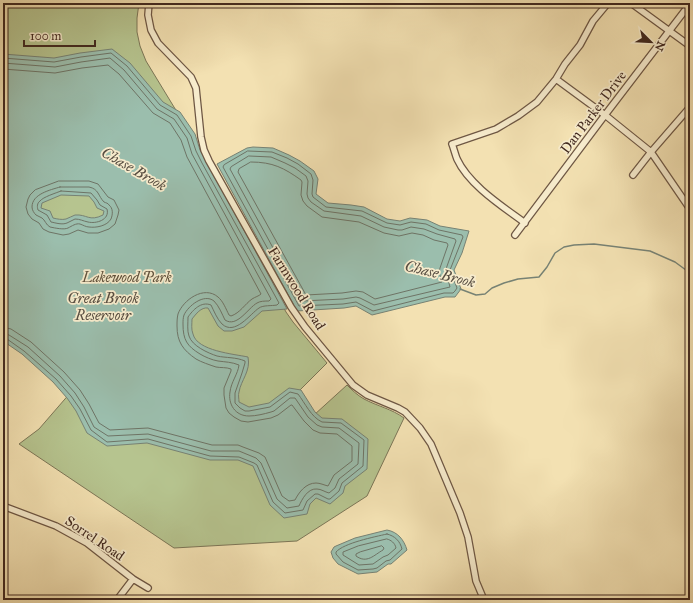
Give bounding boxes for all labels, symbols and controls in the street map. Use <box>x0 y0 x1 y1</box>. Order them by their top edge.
scale bar <box>24 22 95 48</box>
north arrow <box>631 22 671 62</box>
text: 100 m <box>30 29 61 43</box>
text: N <box>652 39 668 53</box>
street label: Dan Parker Drive <box>557 67 630 157</box>
water label: Chase Brook <box>98 143 170 195</box>
street label: Farmwood Road <box>264 244 329 333</box>
water label: Chase Brook <box>403 257 477 292</box>
park label: Lakewood Park <box>81 269 172 286</box>
water label: Great Brook Reservoir <box>67 289 139 324</box>
street label: Sorrel Road <box>62 512 128 564</box>

